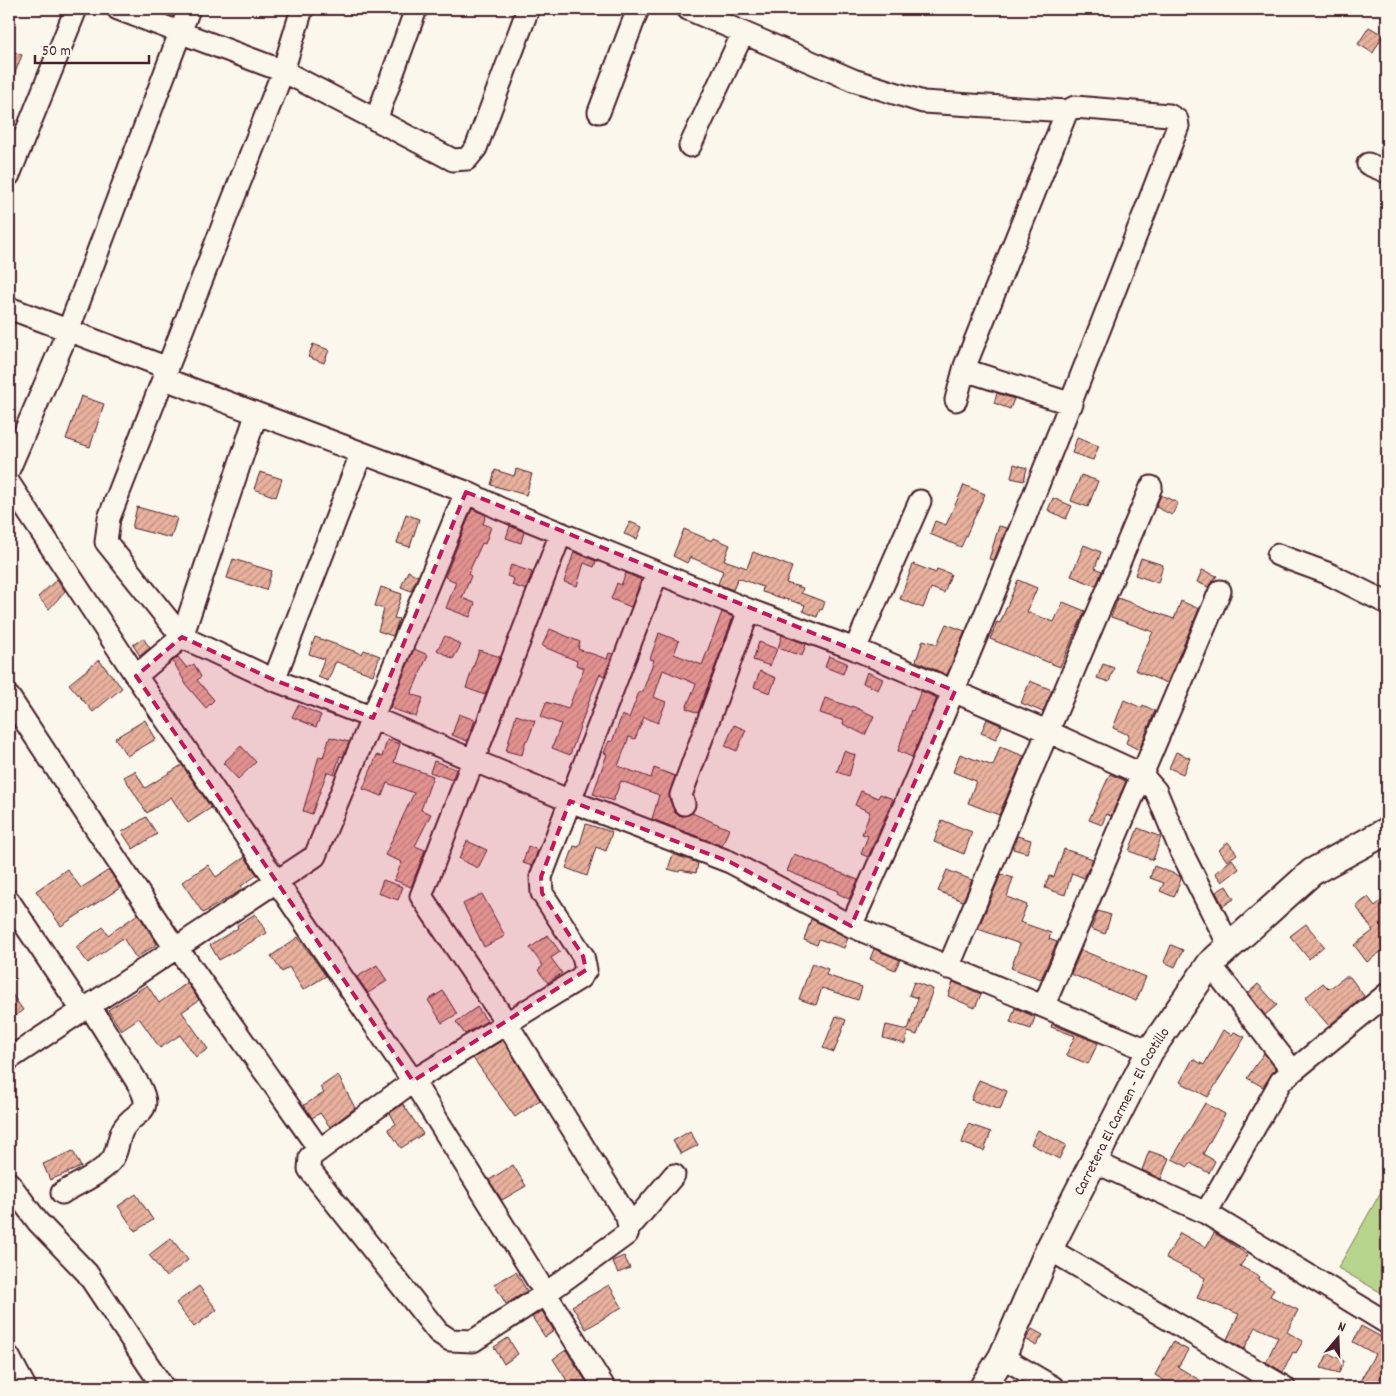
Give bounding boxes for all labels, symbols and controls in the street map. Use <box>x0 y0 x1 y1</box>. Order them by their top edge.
scale bar <box>35 32 149 64</box>
text: 50 m <box>42 41 71 63</box>
street label: Carretera El Carmen - El Ocotillo <box>1069 1023 1176 1200</box>
north arrow <box>1314 1314 1364 1364</box>
text: N <box>1335 1317 1348 1338</box>

